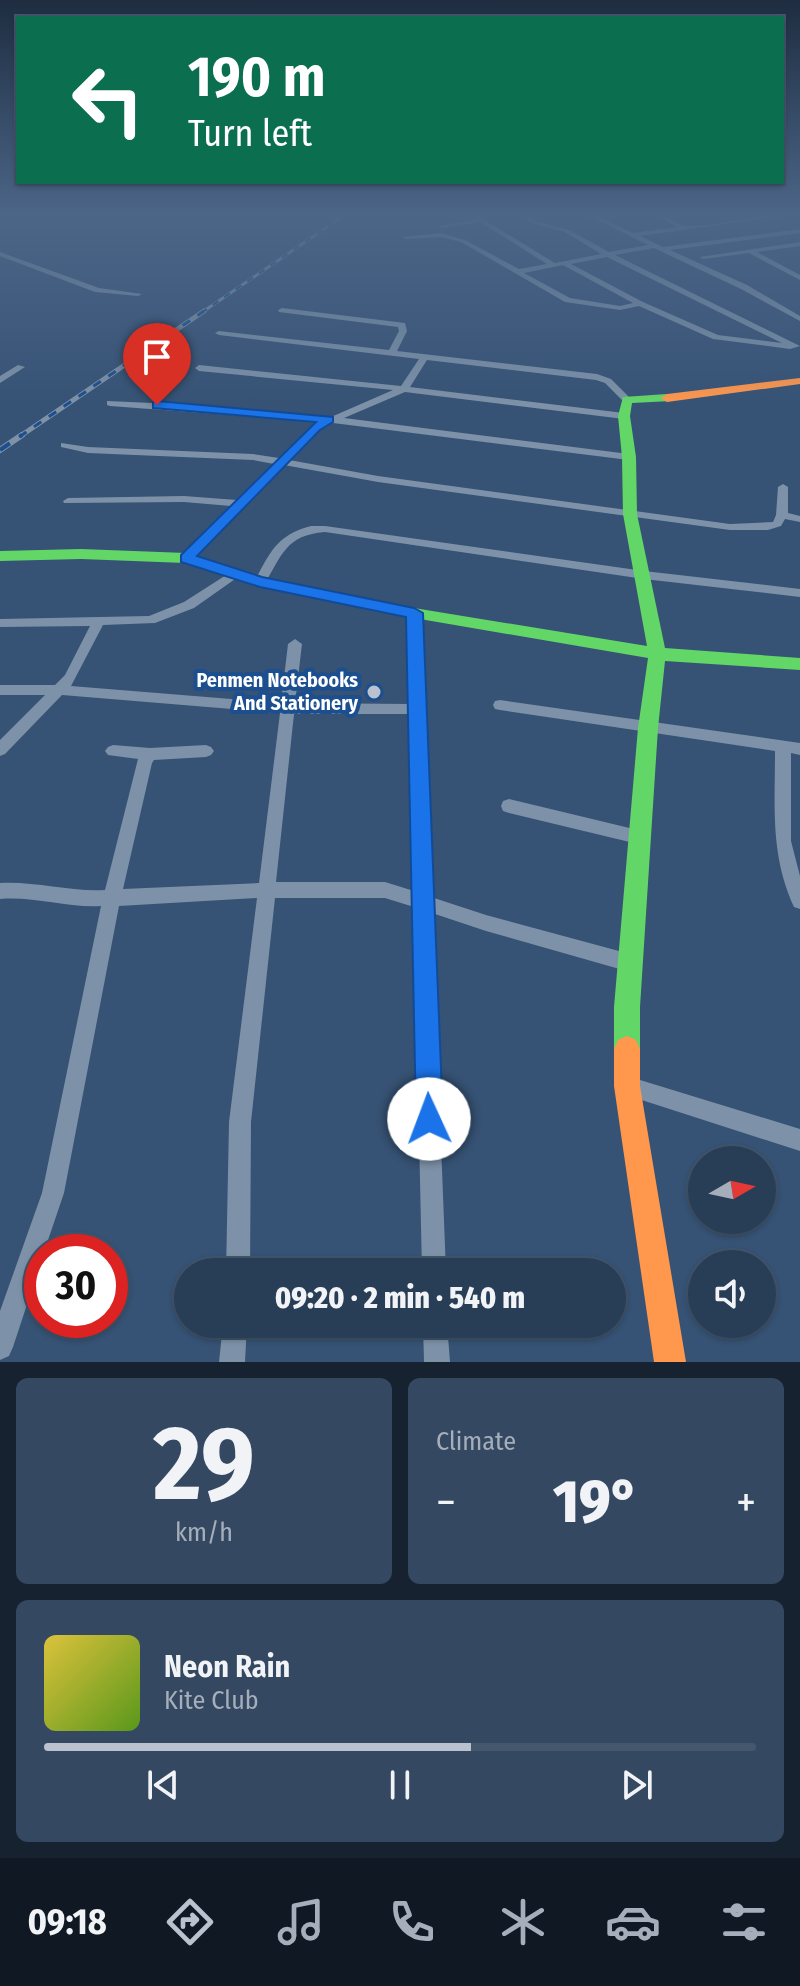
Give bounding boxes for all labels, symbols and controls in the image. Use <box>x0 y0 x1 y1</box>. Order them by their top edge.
text: 190 m <box>188 44 326 111</box>
icon: left <box>56 48 160 152</box>
text: Turn left <box>188 112 312 156</box>
pin <box>123 323 191 405</box>
icon: arrive <box>135 335 179 379</box>
place label: Penmen Notebooks And Stationery <box>197 668 358 715</box>
marker: Penmen Notebooks And Stationery <box>365 683 383 701</box>
position arrow <box>387 1077 471 1161</box>
north arrow <box>688 1146 776 1234</box>
map controls <box>688 1146 776 1338</box>
speed limit sign: 30 <box>24 1234 128 1338</box>
button: sound <box>688 1250 776 1338</box>
text: 09:20 · 2 min · 540 m <box>275 1280 525 1316</box>
text: 29 <box>153 1402 255 1527</box>
text: Climate <box>436 1426 516 1457</box>
text: 19° <box>553 1466 639 1538</box>
text: − <box>436 1476 456 1529</box>
text: + <box>736 1476 756 1529</box>
text: km/h <box>175 1517 233 1548</box>
text: Neon Rain <box>164 1649 290 1685</box>
text: Kite Club <box>164 1685 259 1716</box>
icon: previous <box>141 1763 185 1807</box>
icon: pause <box>378 1763 422 1807</box>
icon: next <box>615 1763 659 1807</box>
icon: directions <box>162 1894 218 1950</box>
icon: music <box>273 1894 329 1950</box>
icon: phone <box>384 1894 440 1950</box>
icon: climate <box>495 1894 551 1950</box>
icon: car <box>605 1894 661 1950</box>
icon: filters <box>716 1894 772 1950</box>
text: 09:18 <box>27 1900 107 1944</box>

